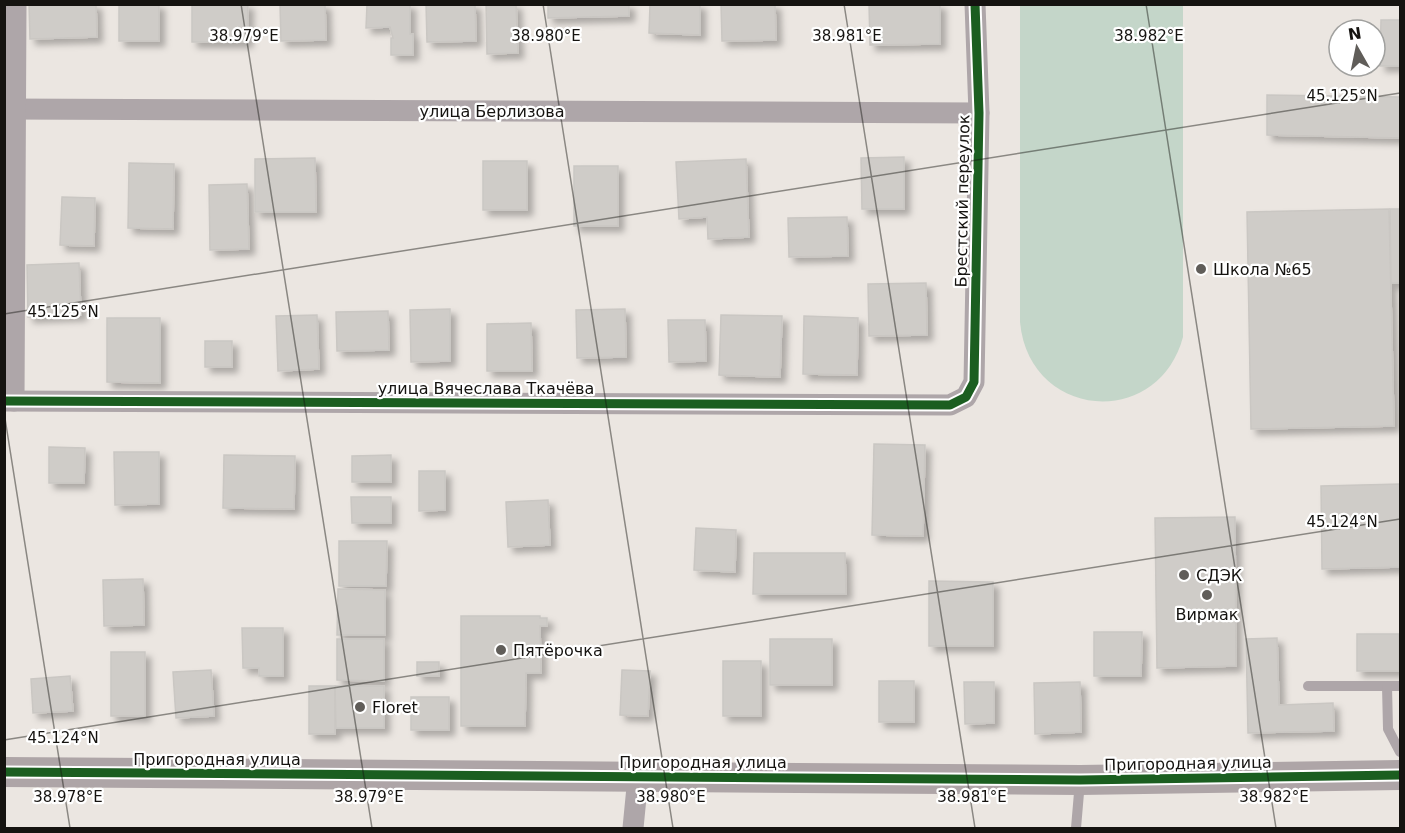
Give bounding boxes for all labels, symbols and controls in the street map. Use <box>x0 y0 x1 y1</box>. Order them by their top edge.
north arrow <box>1327 18 1387 78</box>
text: N <box>1347 23 1363 44</box>
text: 38.979°E <box>209 27 279 45</box>
text: 38.980°E <box>511 27 581 45</box>
text: 38.981°E <box>812 27 882 45</box>
text: 38.982°E <box>1114 27 1184 45</box>
text: 45.125°N <box>1306 87 1378 105</box>
street label: улица Берлизова <box>419 102 565 121</box>
street label: Брестский переулок <box>951 114 974 288</box>
place label: Школа №65 <box>1213 260 1312 279</box>
marker: Школа №65 <box>1194 262 1208 276</box>
text: 45.125°N <box>27 303 99 321</box>
street label: улица Вячеслава Ткачёва <box>378 379 594 398</box>
text: 45.124°N <box>1306 513 1378 531</box>
place label: СДЭК <box>1196 566 1243 585</box>
marker: СДЭК <box>1177 568 1191 582</box>
marker: Вирмак <box>1200 588 1214 602</box>
place label: Вирмак <box>1175 605 1239 624</box>
place label: Пятёрочка <box>513 641 603 660</box>
marker: Пятёрочка <box>494 643 508 657</box>
place label: Floret <box>372 698 418 717</box>
marker: Floret <box>353 700 367 714</box>
text: 45.124°N <box>27 729 99 747</box>
street label: Пригородная улица <box>133 750 301 769</box>
street label: Пригородная улица <box>619 753 787 772</box>
street label: Пригородная улица <box>1104 753 1272 774</box>
text: 38.978°E <box>33 788 103 806</box>
text: 38.979°E <box>334 788 404 806</box>
text: 38.980°E <box>636 788 706 806</box>
text: 38.981°E <box>937 788 1007 806</box>
text: 38.982°E <box>1239 788 1309 806</box>

